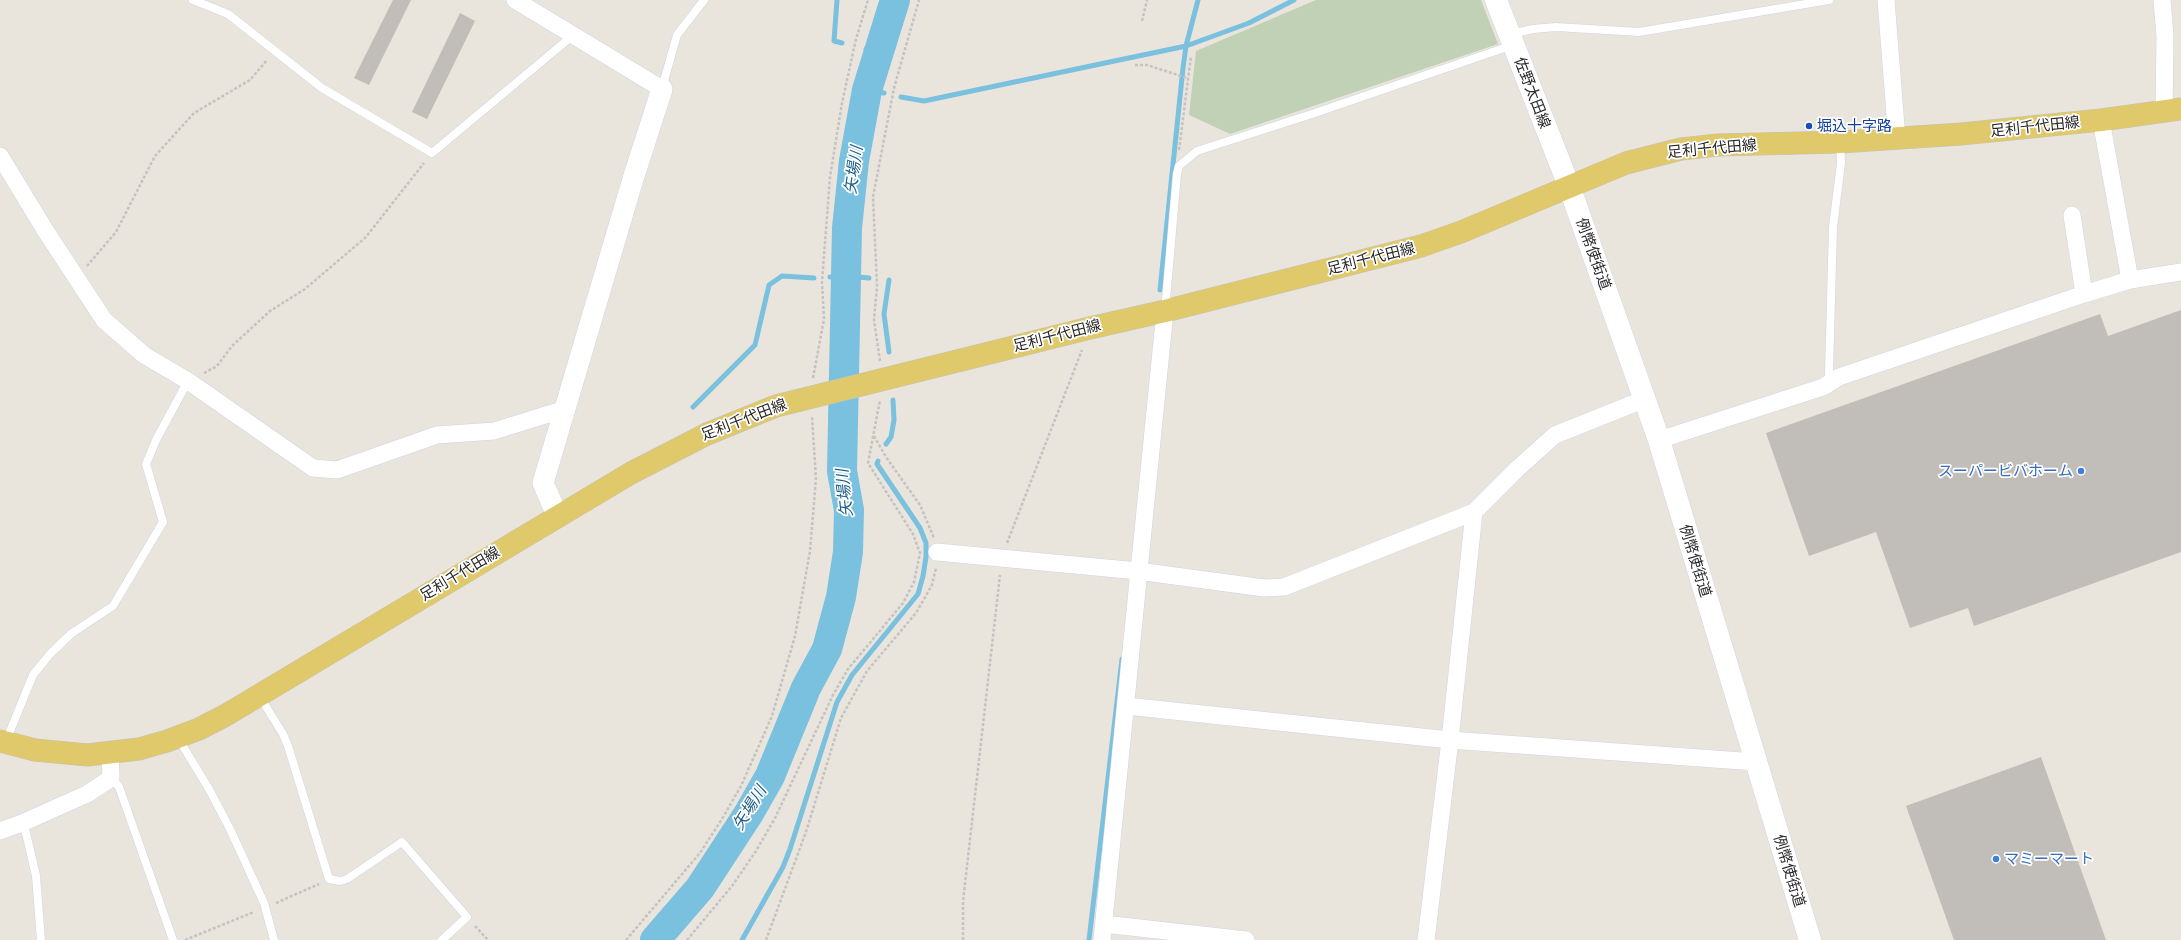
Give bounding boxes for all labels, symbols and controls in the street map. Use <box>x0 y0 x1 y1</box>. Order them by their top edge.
street label: 佐野太田線 <box>1510 55 1554 131</box>
street label: 足利千代田線 <box>1989 113 2081 141</box>
place label: 堀込十字路 <box>1817 117 1892 135</box>
marker: 堀込十字路 <box>1804 121 1814 131</box>
street label: 足利千代田線 <box>1666 136 1758 162</box>
water label: 矢場川 <box>841 145 867 195</box>
street label: 例幣使街道 <box>1572 216 1614 292</box>
street label: 足利千代田線 <box>1325 239 1417 279</box>
street label: 足利千代田線 <box>1011 316 1103 356</box>
street label: 足利千代田線 <box>699 395 789 445</box>
place label: スーパービバホーム <box>1938 462 2073 480</box>
marker: スーパービバホーム <box>2076 466 2086 476</box>
water label: 矢場川 <box>833 468 857 518</box>
street label: 例幣使街道 <box>1675 523 1715 599</box>
street label: 足利千代田線 <box>417 543 503 605</box>
water label: 矢場川 <box>729 783 771 833</box>
street label: 例幣使街道 <box>1769 833 1809 909</box>
place label: マミーマート <box>2004 850 2094 868</box>
marker: マミーマート <box>1991 854 2001 864</box>

